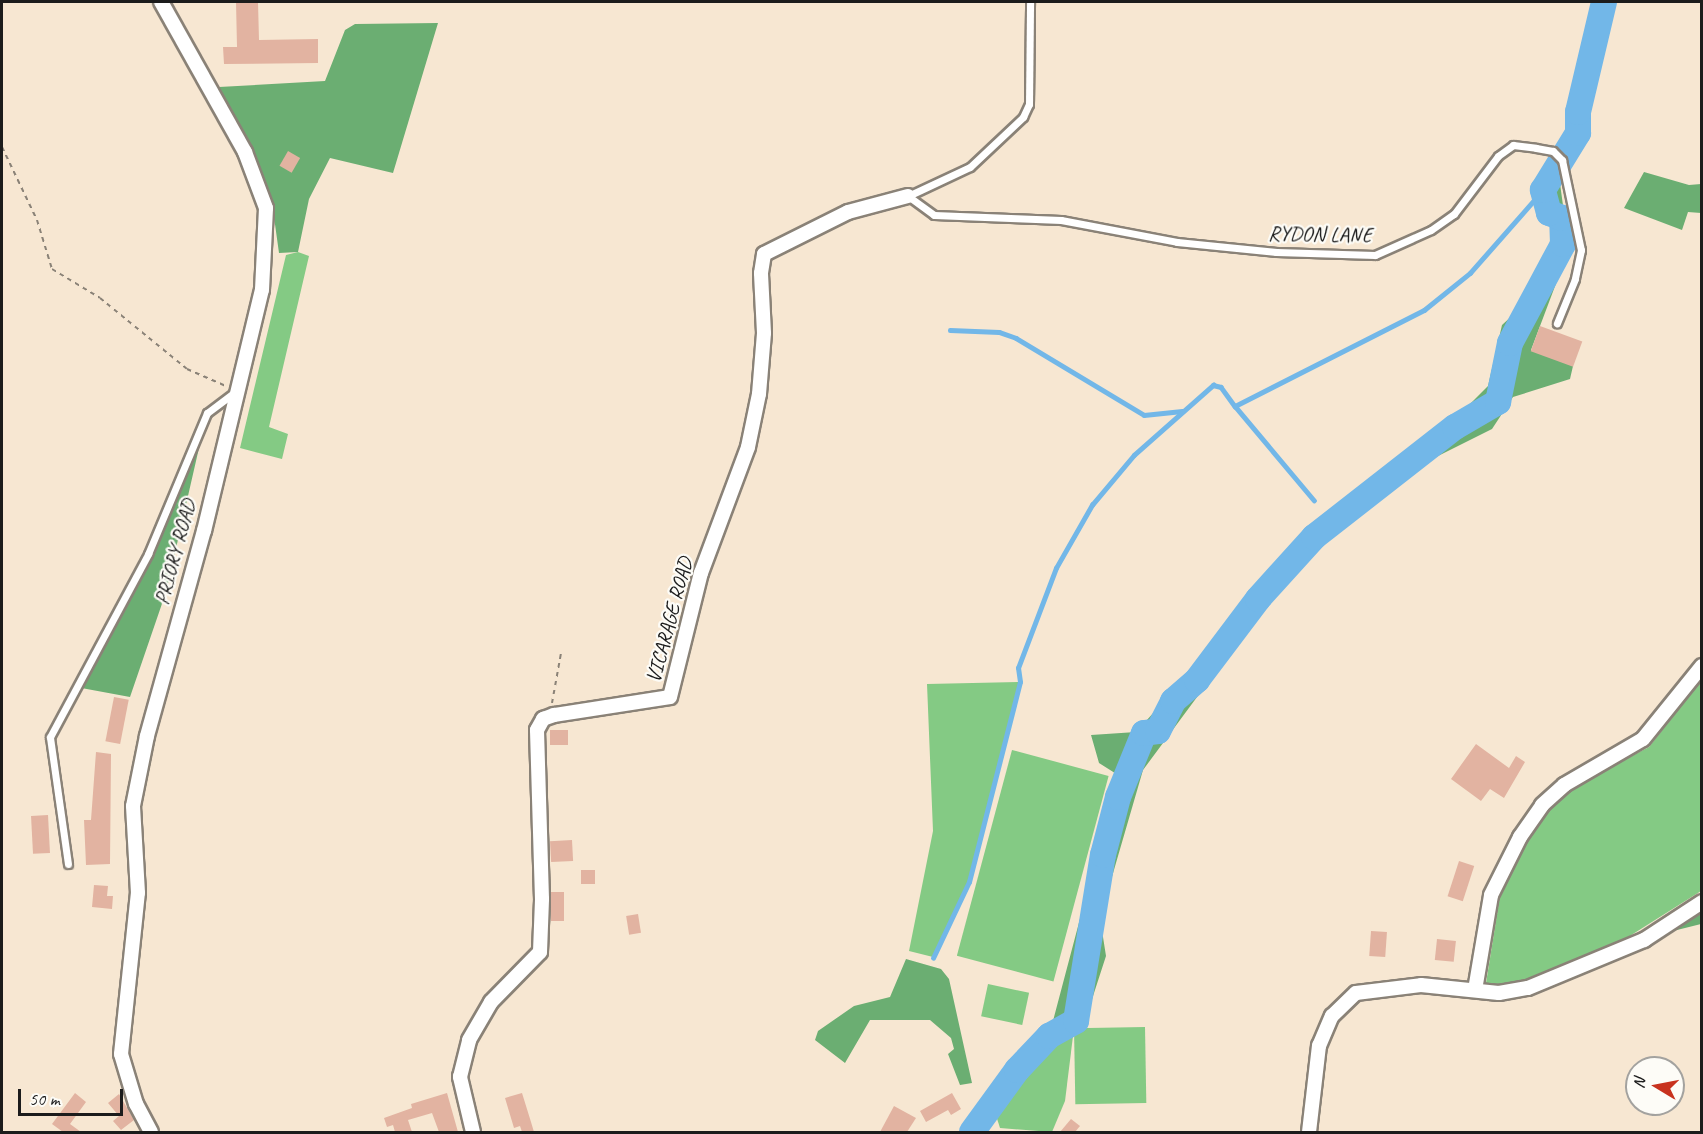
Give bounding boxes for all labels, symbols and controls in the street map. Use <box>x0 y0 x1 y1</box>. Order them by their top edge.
street label: RYDON LANE <box>1268 220 1372 248</box>
street label: PRIORY ROAD <box>149 496 201 608</box>
street label: VICARAGE ROAD <box>640 554 698 686</box>
north arrow <box>1625 1056 1685 1116</box>
scale bar <box>21 1077 126 1115</box>
text: N <box>1629 1077 1650 1090</box>
text: 50 m <box>29 1088 60 1110</box>

